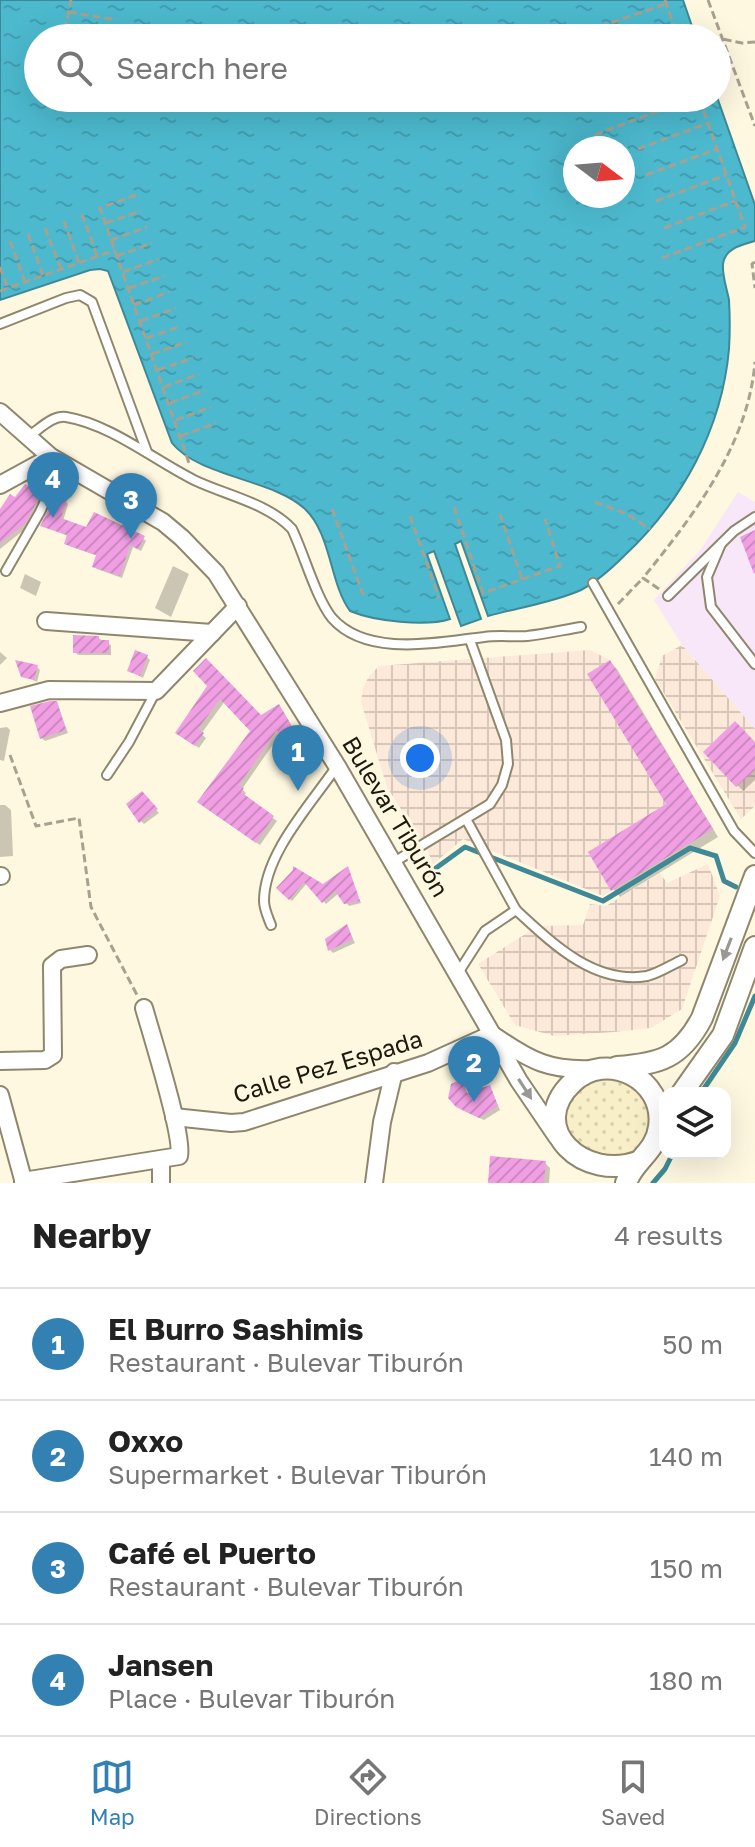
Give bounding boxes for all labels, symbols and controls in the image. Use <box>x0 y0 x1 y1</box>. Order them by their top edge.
search box <box>24 24 731 112</box>
icon: search <box>52 46 96 90</box>
text: Search here <box>116 50 288 86</box>
north arrow <box>563 136 635 208</box>
pin: 4 <box>27 452 79 518</box>
pin: 3 <box>105 473 157 539</box>
pin: 1 <box>272 725 324 791</box>
street label: Bulevar Tiburón <box>337 731 456 902</box>
your location <box>400 738 440 778</box>
one-way arrow <box>721 937 733 961</box>
street label: Calle Pez Espada <box>229 1023 426 1108</box>
pin: 2 <box>448 1036 500 1102</box>
one-way arrow <box>517 1079 532 1100</box>
map controls <box>659 1087 731 1159</box>
button: layers <box>659 1087 731 1159</box>
text: Nearby <box>32 1215 152 1255</box>
text: 4 results <box>614 1220 723 1251</box>
text: El Burro Sashimis <box>108 1311 364 1347</box>
text: 1 <box>51 1329 65 1360</box>
text: 50 m <box>662 1329 723 1360</box>
text: Restaurant · Bulevar Tiburón <box>108 1347 464 1378</box>
text: Oxxo <box>108 1423 183 1459</box>
text: 2 <box>50 1441 66 1472</box>
text: 140 m <box>649 1441 723 1472</box>
text: Supermarket · Bulevar Tiburón <box>108 1459 487 1490</box>
text: Café el Puerto <box>108 1535 316 1571</box>
text: 3 <box>50 1553 66 1584</box>
text: 150 m <box>650 1553 723 1584</box>
text: Restaurant · Bulevar Tiburón <box>108 1571 464 1602</box>
text: Jansen <box>108 1647 213 1683</box>
text: 4 <box>50 1665 66 1696</box>
text: 180 m <box>649 1665 723 1696</box>
text: Place · Bulevar Tiburón <box>108 1683 395 1714</box>
tab: Map <box>90 1755 135 1830</box>
tab: Directions <box>314 1755 422 1830</box>
tab: Saved <box>601 1755 665 1830</box>

